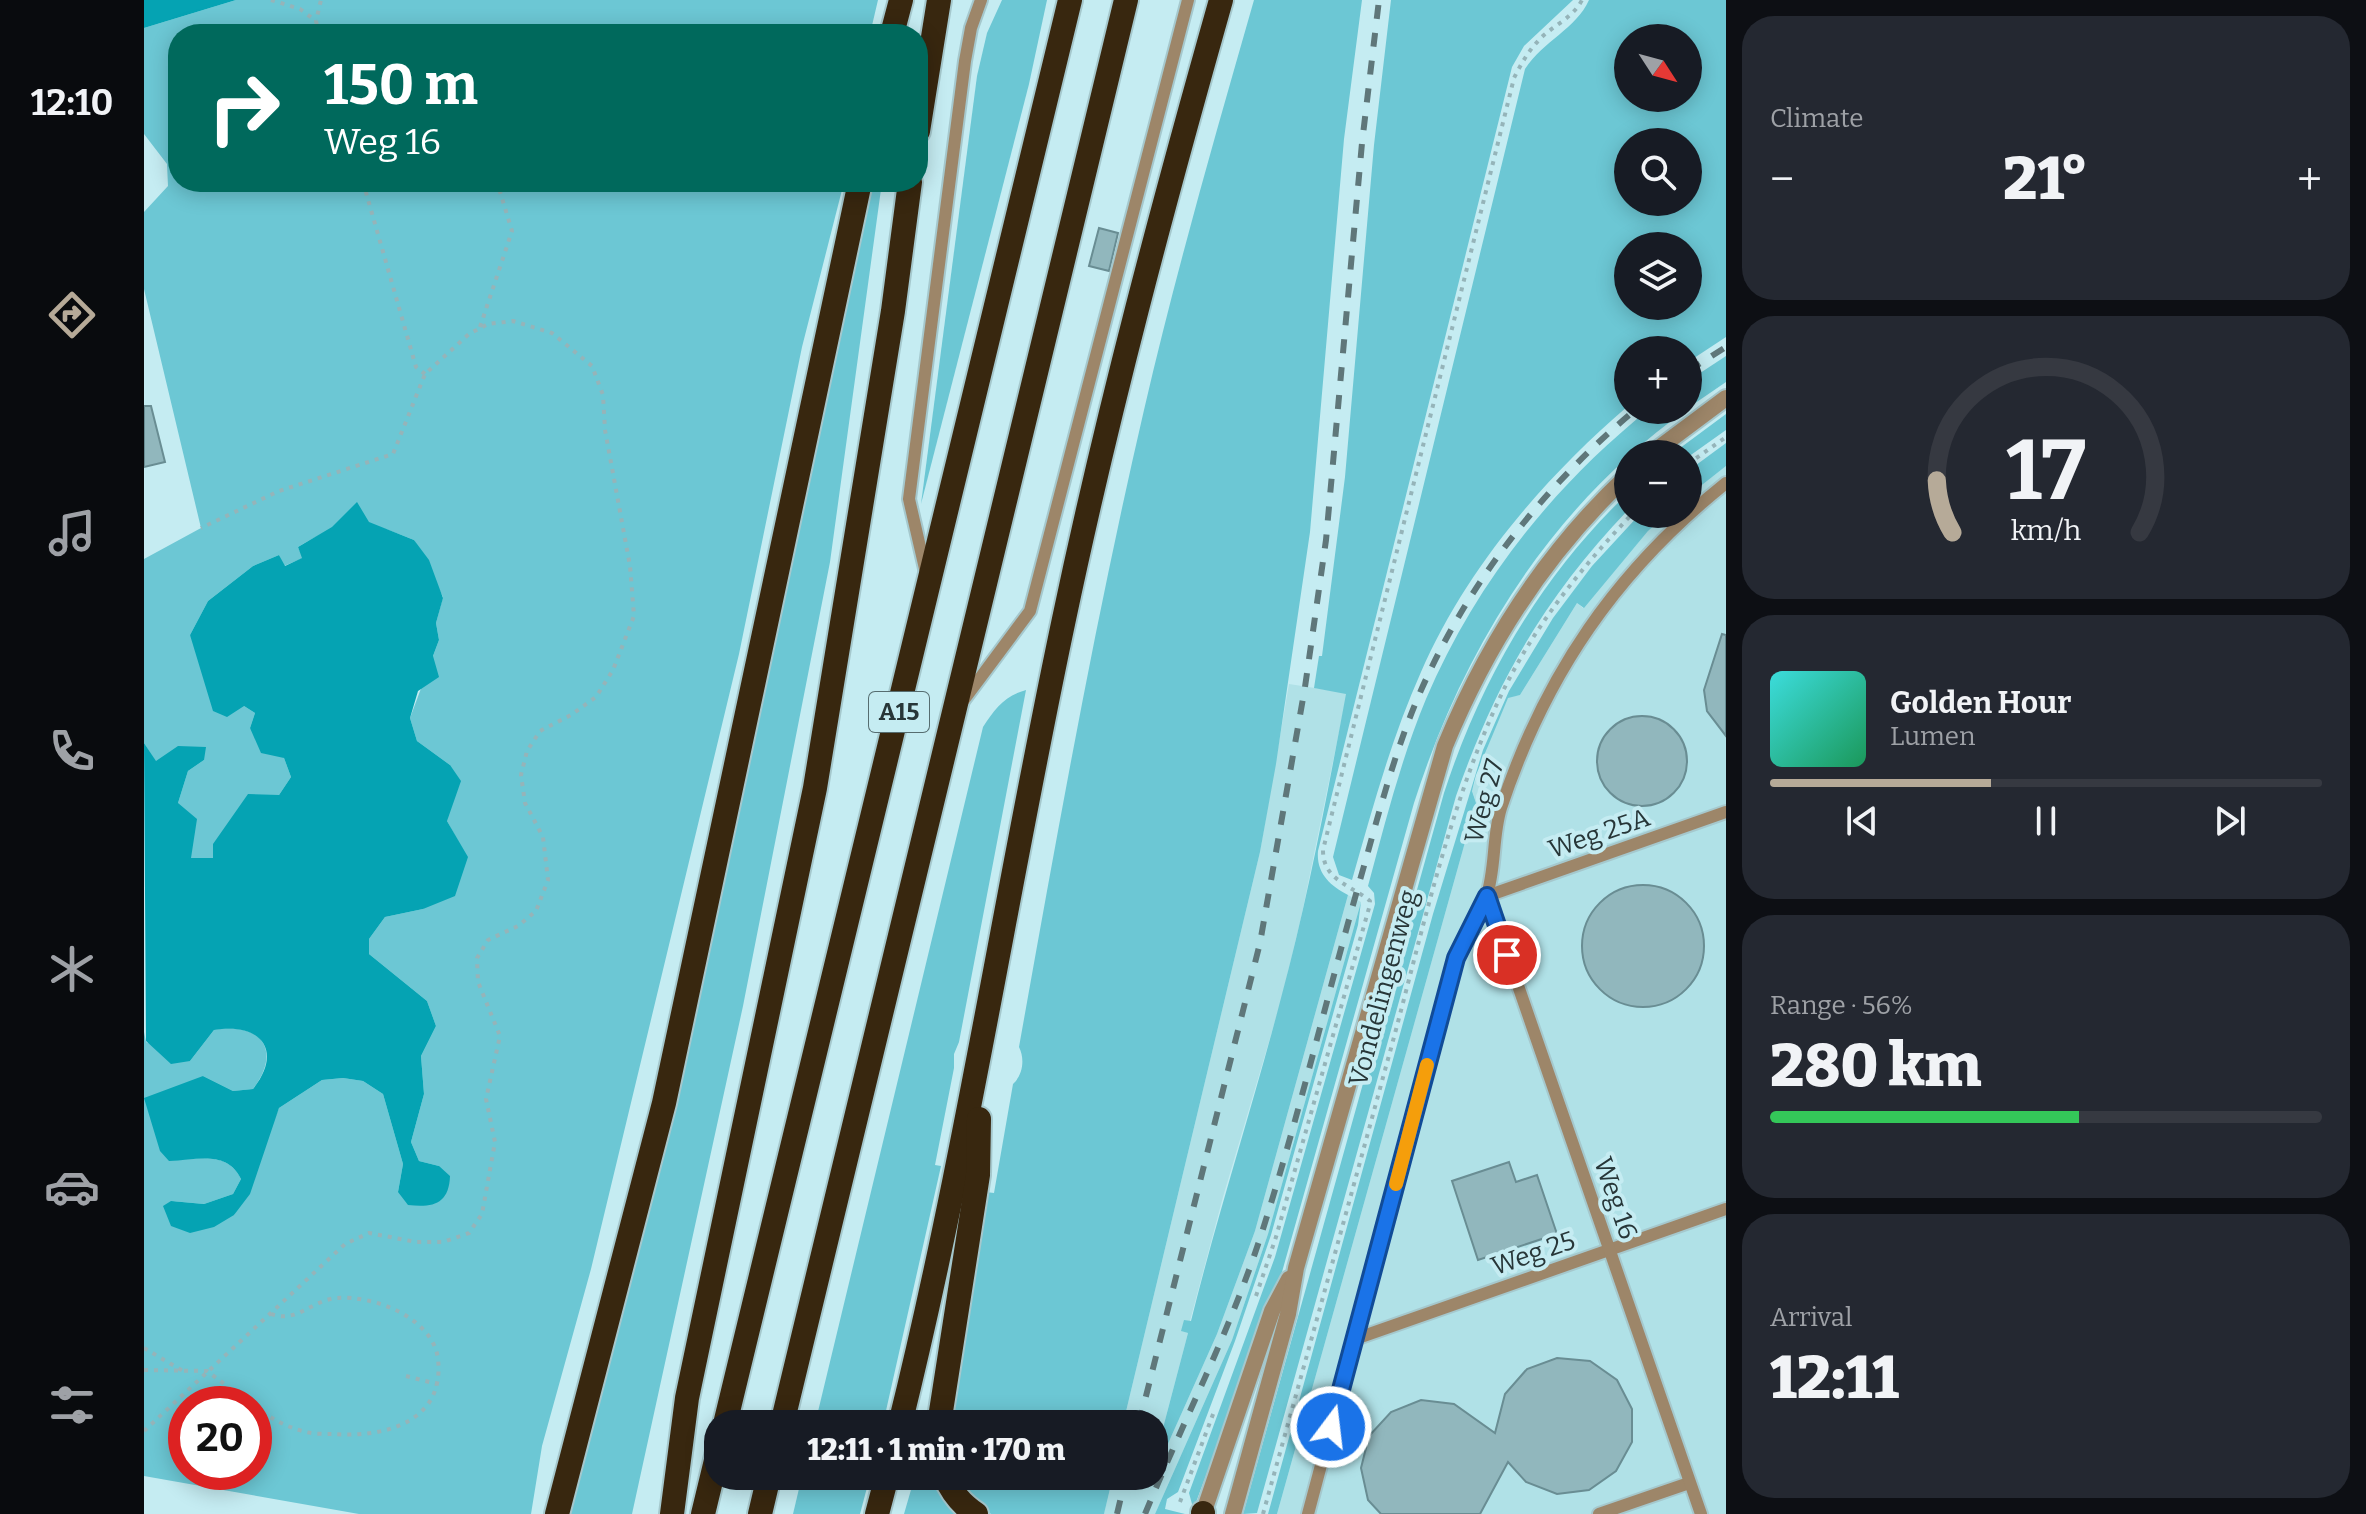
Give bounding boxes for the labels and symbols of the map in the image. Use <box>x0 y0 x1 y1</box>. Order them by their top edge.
north arrow <box>1614 24 1702 112</box>
road number: A15 <box>869 692 929 732</box>
street label: Weg 27 <box>1458 756 1511 846</box>
street label: Weg 25A <box>1544 802 1654 865</box>
street label: Vondelingenweg <box>1342 886 1425 1090</box>
pin <box>1473 921 1541 989</box>
street label: Weg 16 <box>1587 1153 1644 1243</box>
street label: Weg 25 <box>1487 1225 1579 1282</box>
position arrow <box>1289 1385 1373 1469</box>
speed limit sign: 20 <box>168 1386 272 1490</box>

